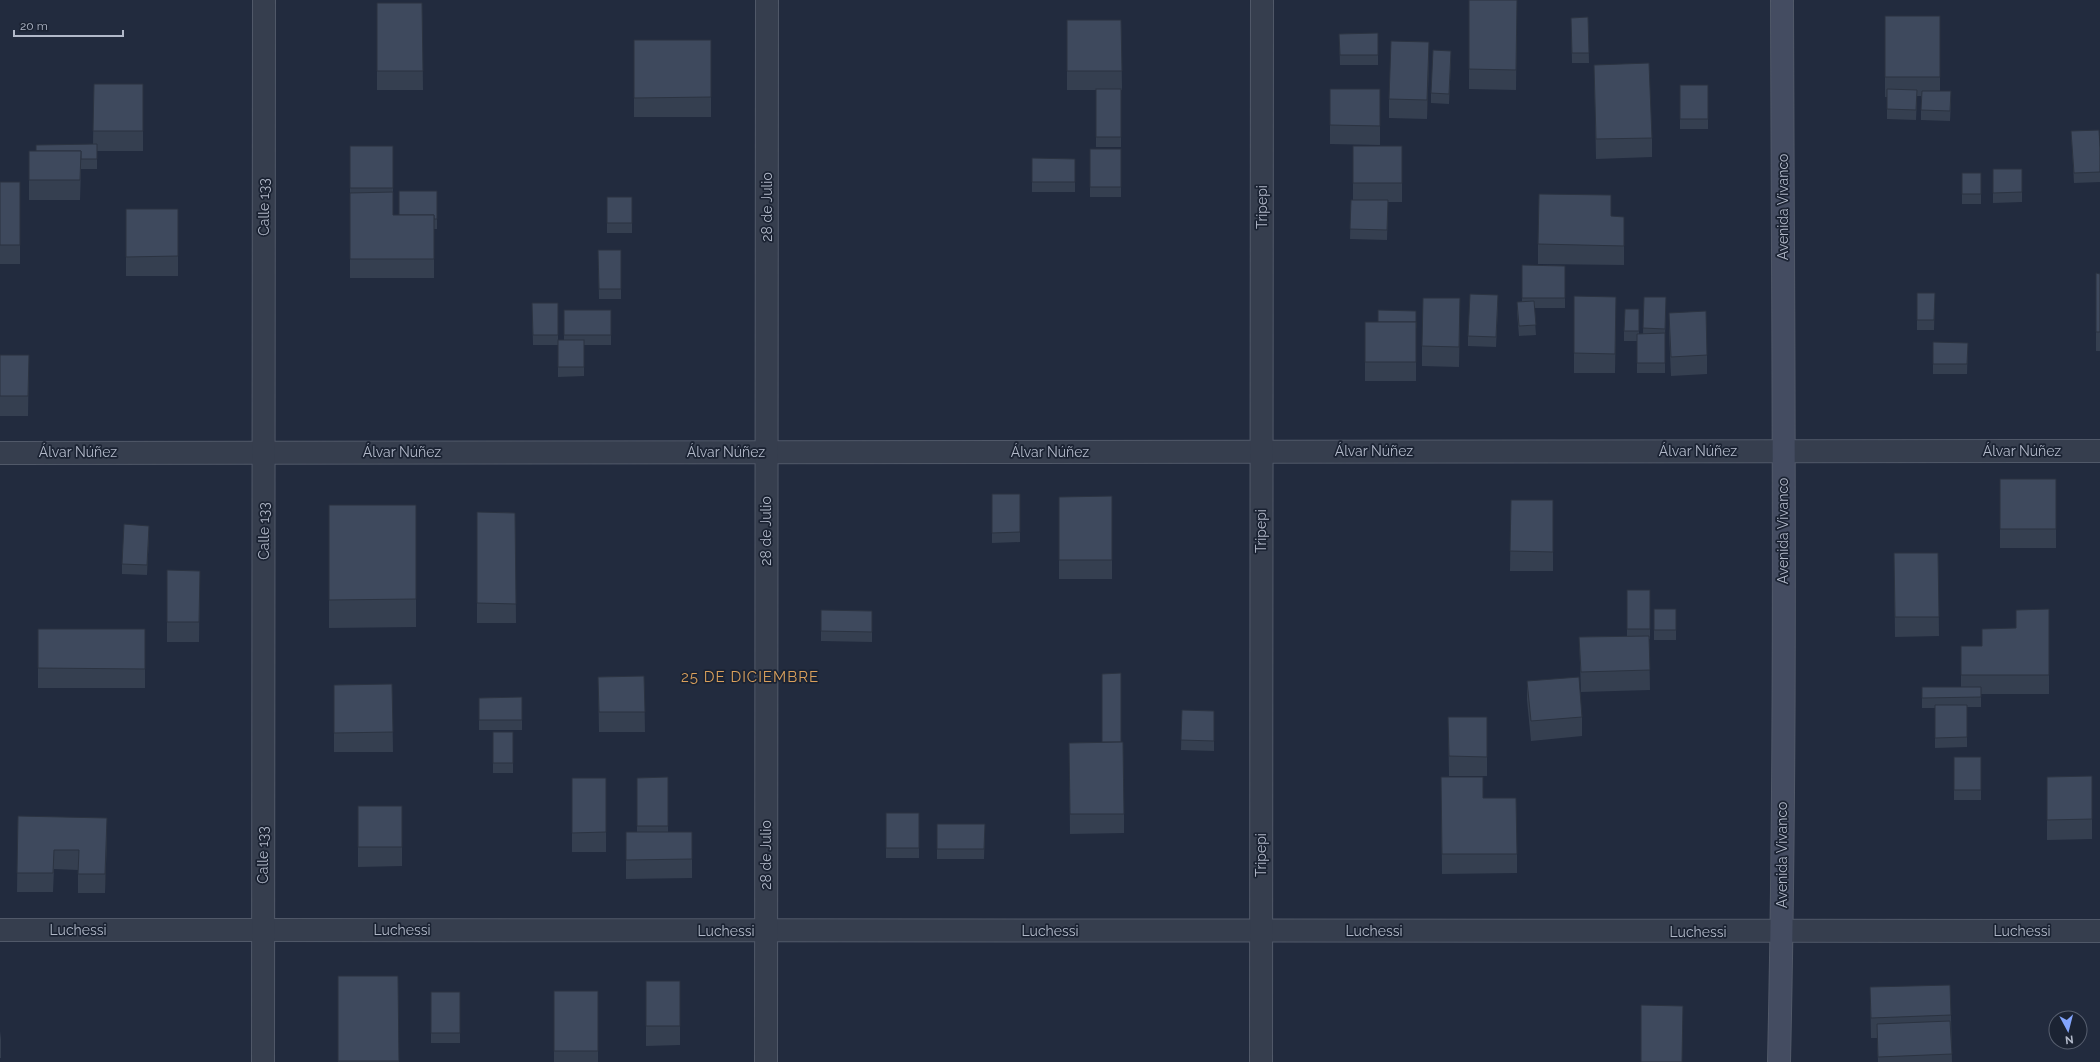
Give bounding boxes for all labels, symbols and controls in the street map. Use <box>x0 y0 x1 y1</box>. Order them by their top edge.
scale bar <box>14 12 123 38</box>
text: 20 m <box>20 19 48 33</box>
street label: Avenida Vivanco <box>1775 154 1791 260</box>
street label: 28 de Julio <box>759 172 775 242</box>
street label: Calle 133 <box>256 178 272 236</box>
street label: Tripepi <box>1254 185 1270 229</box>
street label: Álvar Núñez <box>1335 442 1413 459</box>
street label: Álvar Núñez <box>1659 442 1737 459</box>
street label: Álvar Núñez <box>1983 442 2061 459</box>
street label: Álvar Núñez <box>39 443 117 460</box>
street label: Álvar Núñez <box>363 443 441 460</box>
street label: Álvar Núñez <box>687 443 765 460</box>
street label: Álvar Núñez <box>1011 443 1089 460</box>
street label: Avenida Vivanco <box>1775 478 1791 584</box>
street label: 28 de Julio <box>758 496 774 566</box>
street label: Calle 133 <box>256 502 272 560</box>
street label: Tripepi <box>1253 509 1269 553</box>
district label: 25 DE DICIEMBRE <box>681 668 819 686</box>
street label: Avenida Vivanco <box>1774 802 1790 908</box>
street label: 28 de Julio <box>758 820 774 890</box>
street label: Calle 133 <box>255 826 271 884</box>
street label: Tripepi <box>1253 833 1269 877</box>
street label: Luchessi <box>49 922 107 938</box>
street label: Luchessi <box>373 922 431 938</box>
street label: Luchessi <box>697 923 755 939</box>
street label: Luchessi <box>1021 923 1079 939</box>
street label: Luchessi <box>1345 923 1403 939</box>
street label: Luchessi <box>1993 923 2051 939</box>
street label: Luchessi <box>1669 924 1727 940</box>
north arrow <box>2048 1010 2088 1050</box>
text: N <box>2064 1032 2074 1046</box>

